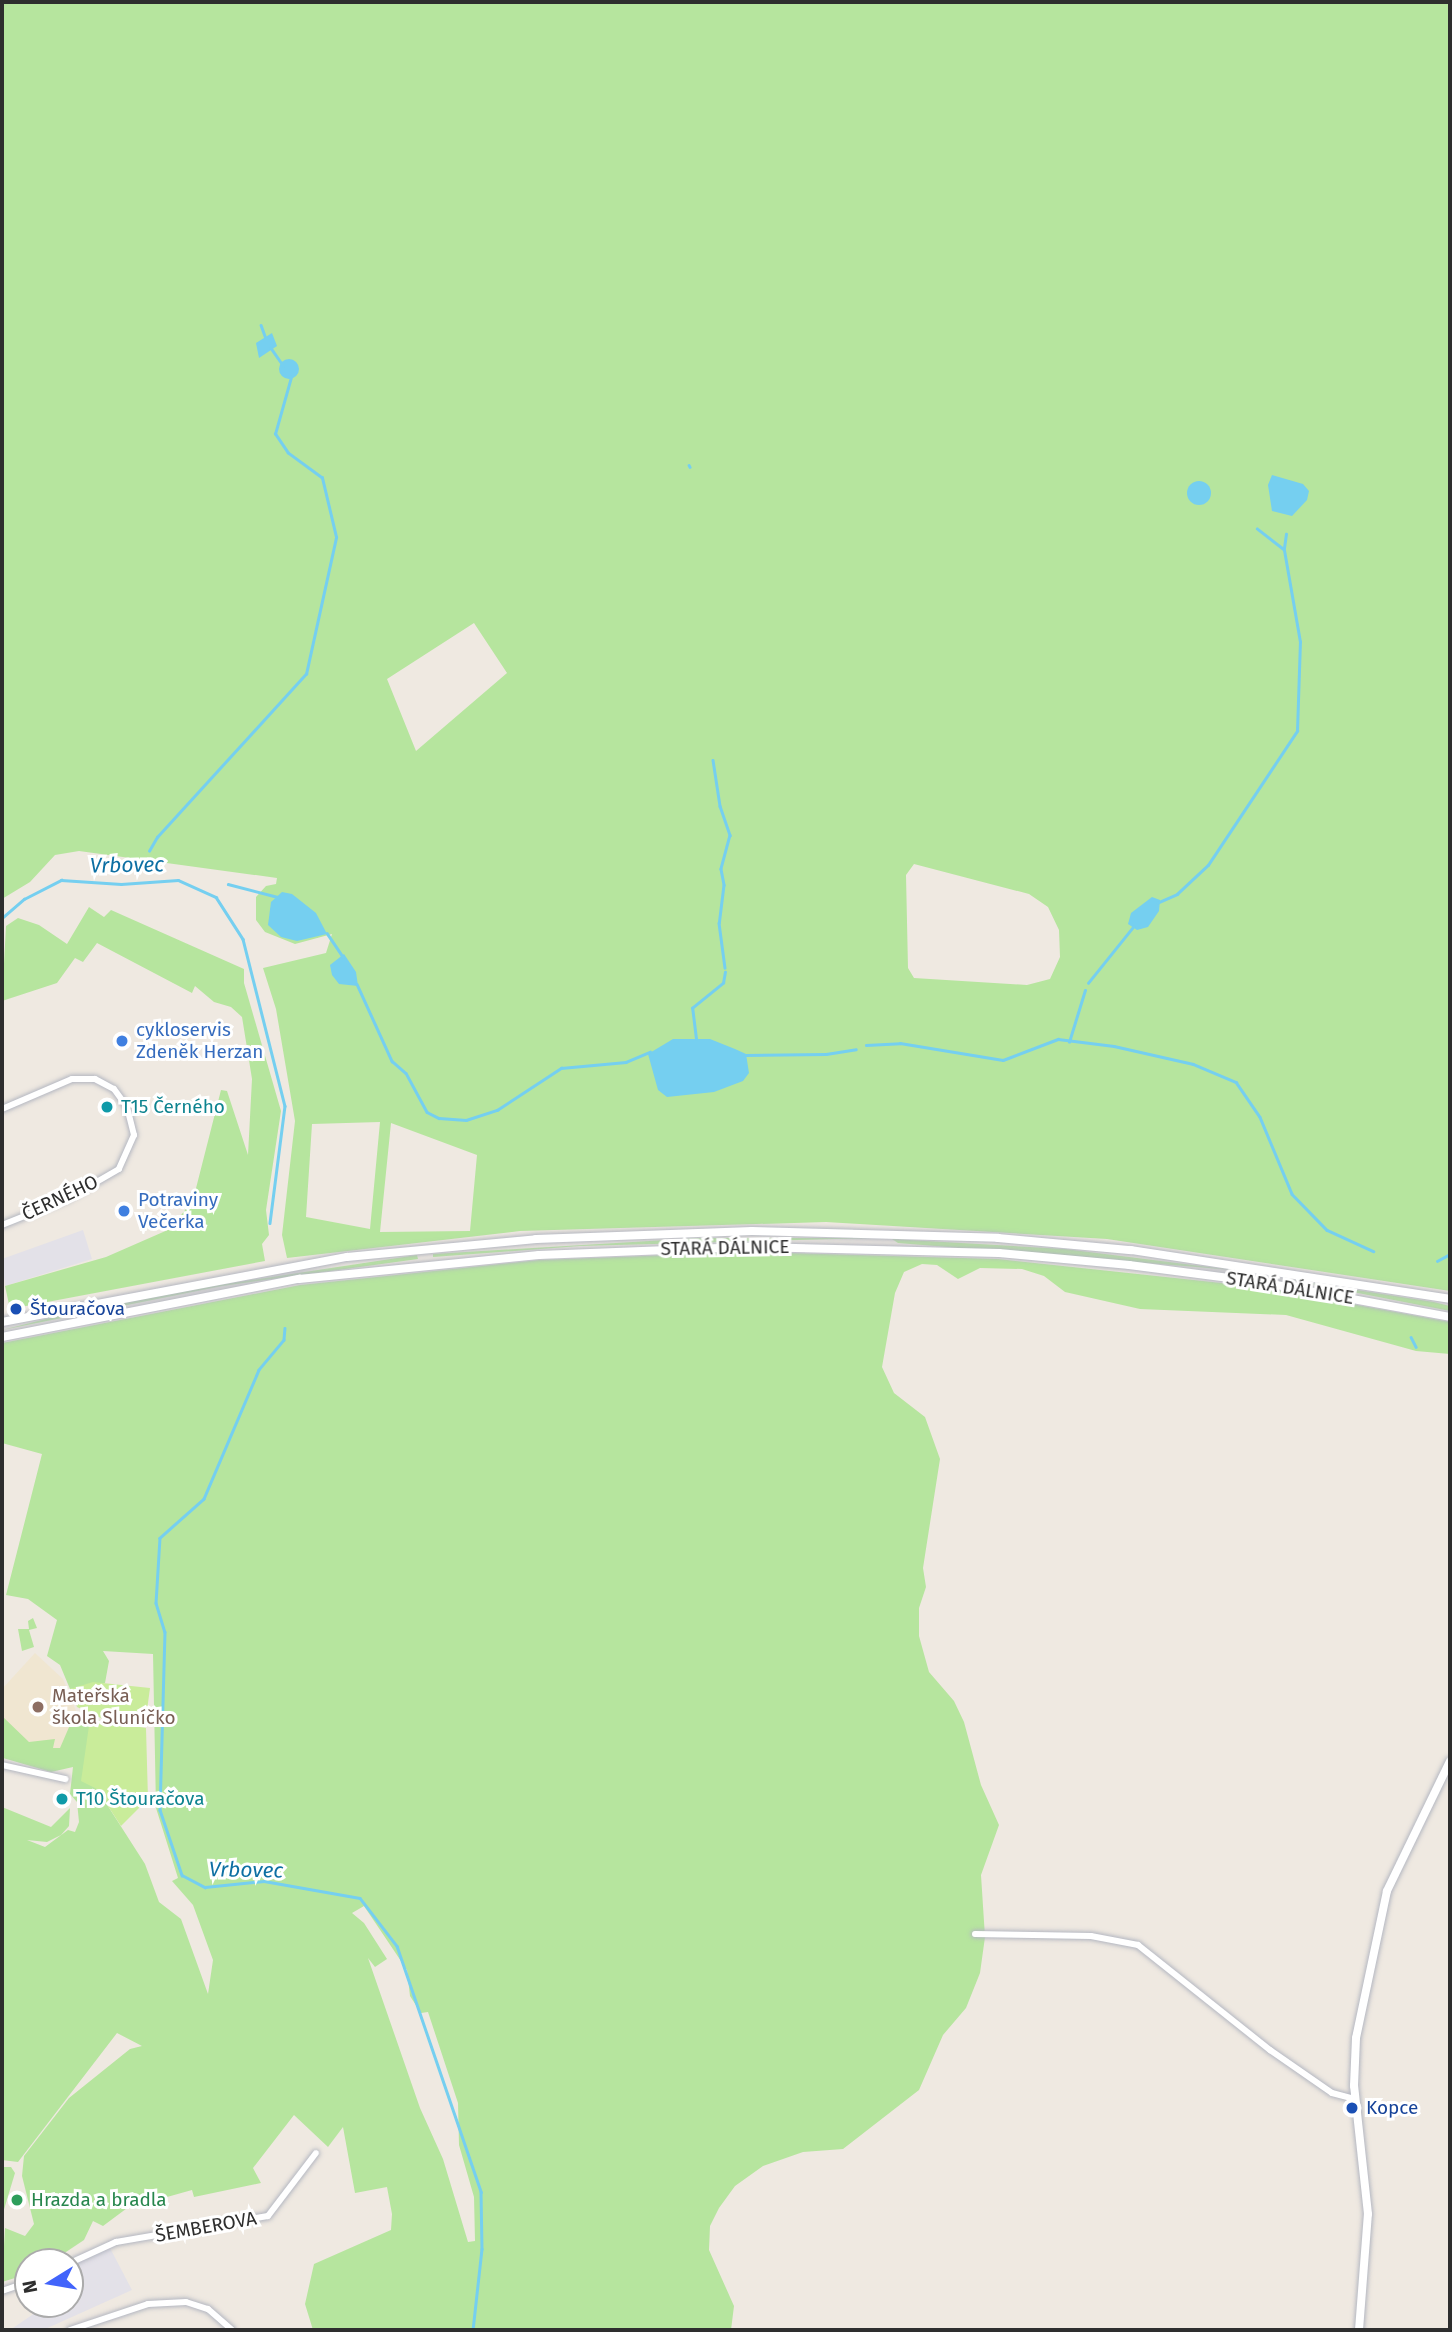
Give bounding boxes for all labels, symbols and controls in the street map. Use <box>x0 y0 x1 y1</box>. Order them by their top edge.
water label: Vrbovec <box>90 852 164 878</box>
place label: cykloservis Zdeněk Herzan <box>136 1019 263 1063</box>
marker: cykloservis Zdeněk Herzan <box>114 1033 130 1049</box>
place label: T15 Černého <box>121 1096 225 1118</box>
marker: T15 Černého <box>99 1099 115 1115</box>
street label: ČERNÉHO <box>18 1170 102 1226</box>
place label: Potraviny Večerka <box>138 1189 218 1233</box>
marker: Potraviny Večerka <box>116 1203 132 1219</box>
street label: STARÁ DÁLNICE <box>660 1235 790 1261</box>
street label: STARÁ DÁLNICE <box>1225 1267 1355 1309</box>
place label: Štouračova <box>30 1298 125 1320</box>
marker: Štouračova <box>8 1301 24 1317</box>
place label: Mateřská škola Sluníčko <box>52 1685 176 1729</box>
marker: Mateřská škola Sluníčko <box>30 1699 46 1715</box>
place label: T10 Štouračova <box>76 1788 204 1810</box>
marker: T10 Štouračova <box>54 1791 70 1807</box>
water label: Vrbovec <box>209 1857 283 1883</box>
place label: Kopce <box>1366 2097 1418 2119</box>
marker: Kopce <box>1344 2100 1360 2116</box>
place label: Hrazda a bradla <box>31 2189 167 2211</box>
marker: Hrazda a bradla <box>9 2192 25 2208</box>
street label: ŠEMBEROVA <box>154 2207 258 2247</box>
north arrow <box>14 2248 84 2318</box>
text: N <box>17 2278 42 2295</box>

